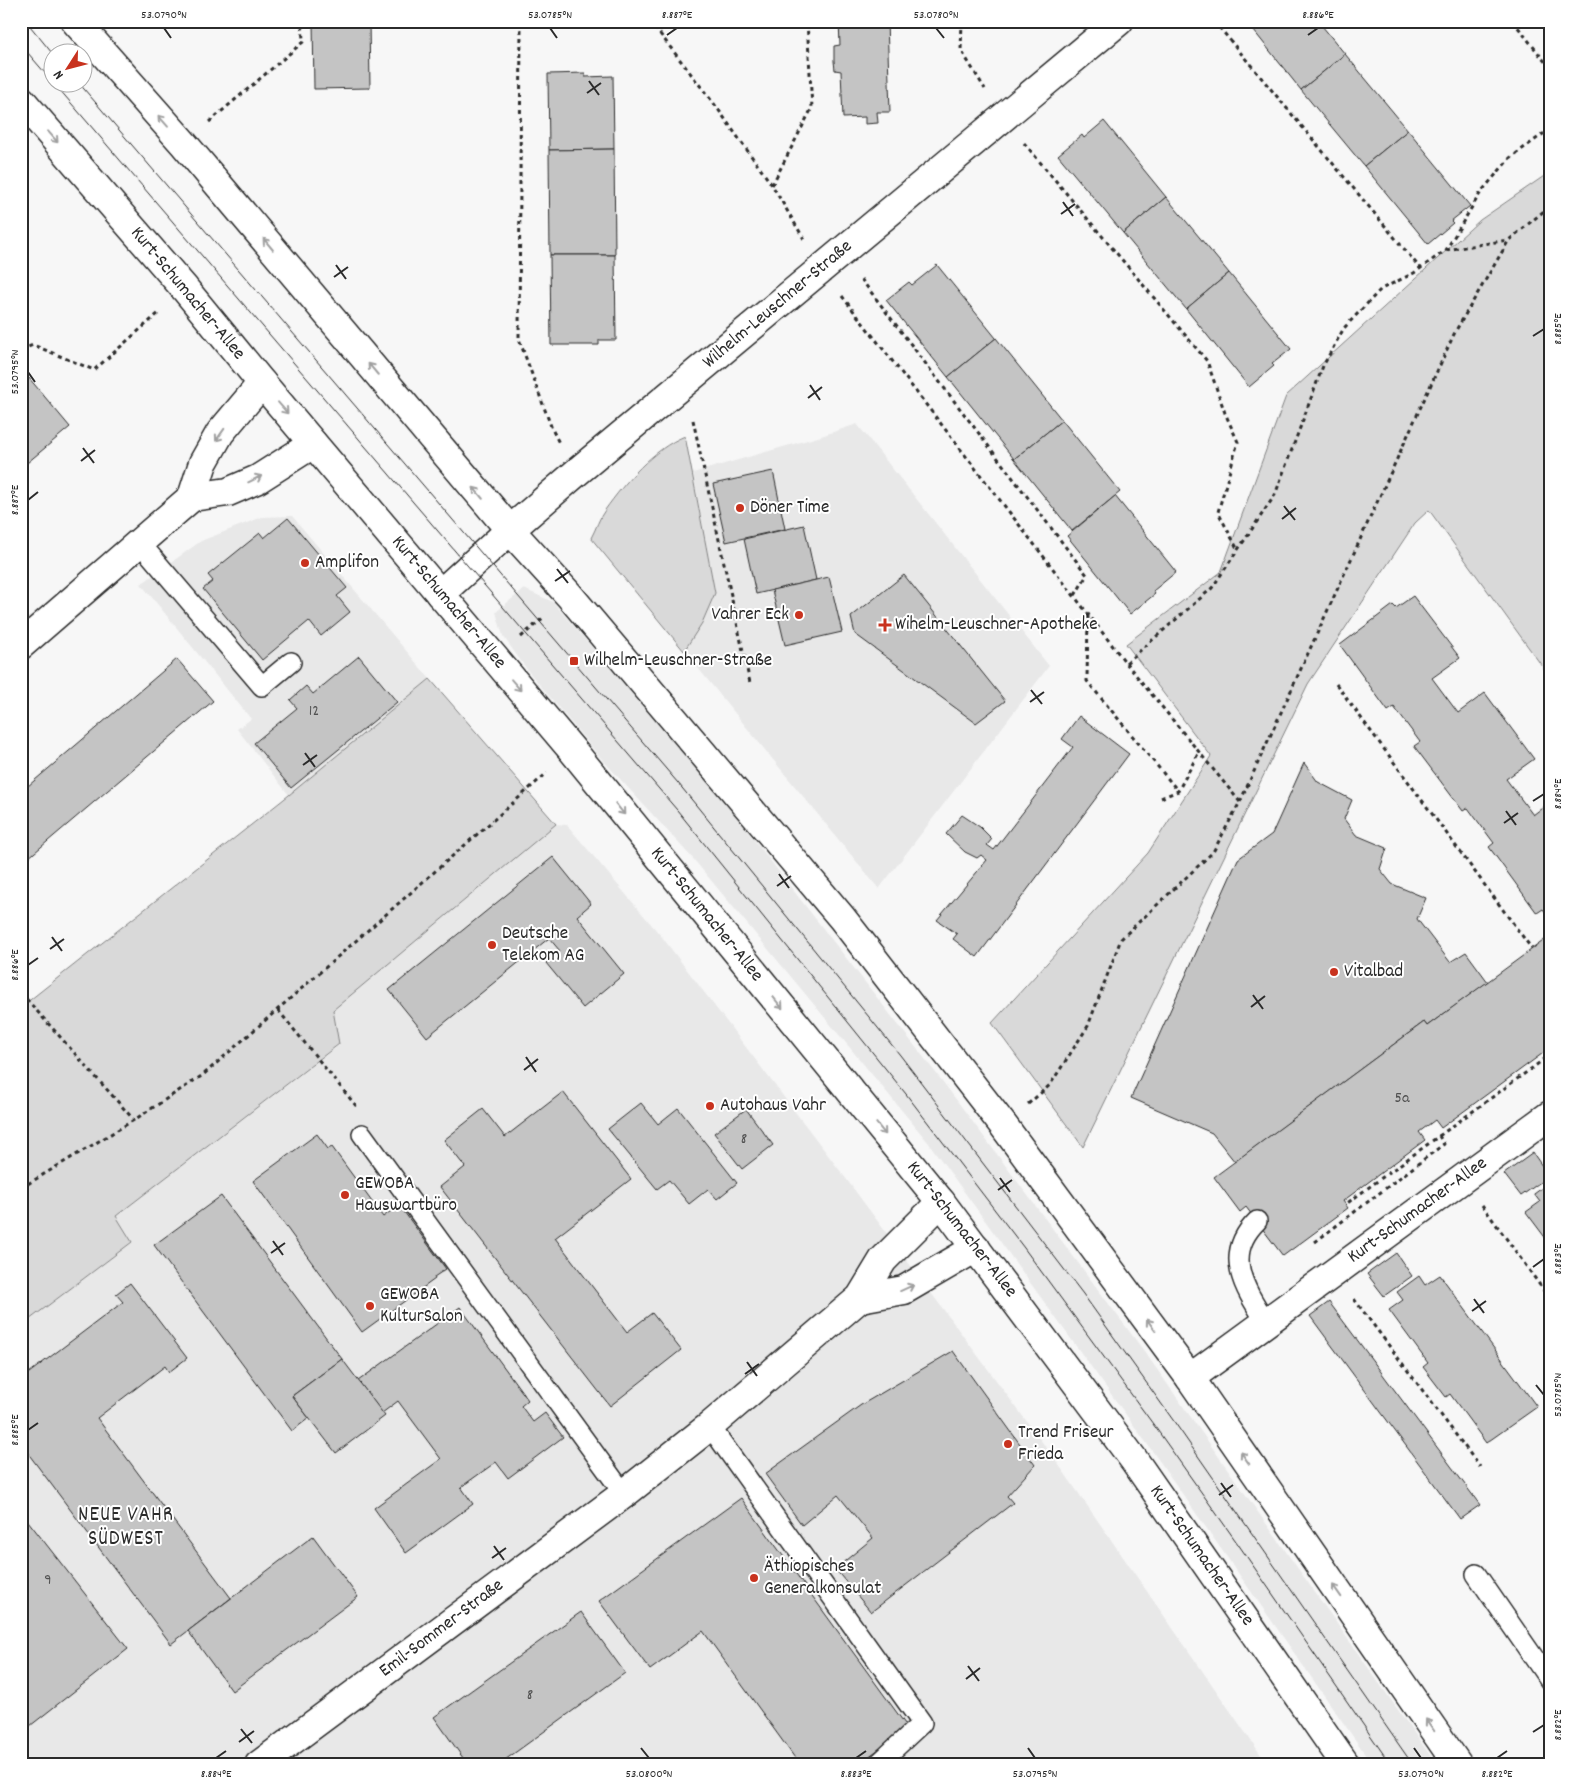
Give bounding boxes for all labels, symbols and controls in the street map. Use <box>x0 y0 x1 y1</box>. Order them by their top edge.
text: 53.0790°N <box>141 7 187 24</box>
text: 53.0785°N <box>528 7 572 24</box>
text: 8.887°E <box>662 7 693 24</box>
text: 53.0780°N <box>913 7 959 24</box>
text: 8.886°E <box>1302 7 1334 24</box>
north arrow <box>42 42 92 92</box>
text: N <box>49 66 69 83</box>
one-way arrow <box>157 114 169 127</box>
one-way arrow <box>47 131 59 144</box>
street label: Kurt-Schumacher-Allee <box>123 221 251 367</box>
street label: Wilhelm-Leuschner-Straße <box>697 234 859 376</box>
one-way arrow <box>263 238 274 251</box>
text: 8.885°E <box>1550 313 1567 345</box>
text: 53.0795°N <box>7 350 24 394</box>
one-way arrow <box>368 362 379 375</box>
one-way arrow <box>277 401 288 414</box>
one-way arrow <box>215 428 225 442</box>
one-way arrow <box>248 474 263 484</box>
text: 8.887°E <box>7 484 24 515</box>
one-way arrow <box>472 486 484 499</box>
place label: Döner Time <box>750 495 829 522</box>
marker: Döner Time <box>734 502 746 514</box>
street label: Kurt-Schumacher-Allee <box>384 530 512 676</box>
place label: Amplifon <box>315 550 379 577</box>
marker: Amplifon <box>299 557 311 569</box>
place label: Vahrer Eck <box>711 602 789 629</box>
marker: Vahrer Eck <box>793 609 805 621</box>
place label: Wihelm-Leuschner-Apotheke <box>895 612 1098 639</box>
marker: Wihelm-Leuschner-Apotheke <box>879 619 891 631</box>
place label: Wilhelm-Leuschner-Straße <box>584 648 772 675</box>
marker: Wilhelm-Leuschner-Straße <box>568 655 580 667</box>
one-way arrow <box>510 678 521 691</box>
house number: 12 <box>309 700 319 723</box>
text: 8.884°E <box>1550 778 1567 809</box>
one-way arrow <box>615 803 626 816</box>
street label: Kurt-Schumacher-Allee <box>643 842 769 988</box>
place label: Deutsche Telekom AG <box>502 921 584 970</box>
marker: Deutsche Telekom AG <box>486 939 498 951</box>
text: 8.886°E <box>7 949 24 981</box>
place label: Vitalbad <box>1344 959 1403 986</box>
marker: Vitalbad <box>1328 966 1340 978</box>
one-way arrow <box>773 996 784 1009</box>
house number: 5a <box>1395 1087 1410 1110</box>
place label: Autohaus Vahr <box>720 1093 826 1120</box>
marker: Autohaus Vahr <box>704 1100 716 1112</box>
one-way arrow <box>876 1122 887 1135</box>
house number: 8 <box>741 1128 747 1151</box>
street label: Kurt-Schumacher-Allee <box>1343 1151 1493 1271</box>
street label: Kurt-Schumacher-Allee <box>899 1156 1023 1304</box>
place label: GEWOBA Hauswartbüro <box>355 1171 457 1220</box>
marker: GEWOBA Hauswartbüro <box>339 1189 351 1201</box>
text: 8.883°E <box>1550 1243 1567 1275</box>
place label: GEWOBA KulturSalon <box>380 1282 463 1331</box>
one-way arrow <box>899 1282 914 1292</box>
marker: GEWOBA KulturSalon <box>364 1300 376 1312</box>
one-way arrow <box>1146 1318 1156 1332</box>
text: 53.0785°N <box>1550 1373 1567 1417</box>
text: 8.885°E <box>7 1414 24 1446</box>
place label: Trend Friseur Frieda <box>1018 1420 1114 1469</box>
marker: Trend Friseur Frieda <box>1002 1438 1014 1450</box>
one-way arrow <box>1240 1451 1250 1465</box>
street label: Kurt-Schumacher-Allee <box>1142 1480 1260 1632</box>
district label: NEUE VAHR SÜDWEST <box>78 1501 174 1555</box>
place label: Äthiopisches Generalkonsulat <box>764 1554 881 1603</box>
house number: 9 <box>44 1569 52 1592</box>
marker: Äthiopisches Generalkonsulat <box>748 1572 760 1584</box>
street label: Emil-Sommer-Straße <box>374 1573 510 1685</box>
one-way arrow <box>1332 1584 1342 1598</box>
house number: 8 <box>527 1684 533 1707</box>
text: 8.882°E <box>1550 1709 1567 1740</box>
one-way arrow <box>1425 1718 1435 1732</box>
text: 8.884°E <box>201 1766 232 1783</box>
text: 53.0800°N <box>625 1766 673 1783</box>
text: 8.883°E <box>840 1766 872 1783</box>
text: 53.0795°N <box>1013 1766 1057 1783</box>
text: 53.0790°N <box>1398 1766 1444 1783</box>
text: 8.882°E <box>1482 1766 1513 1783</box>

